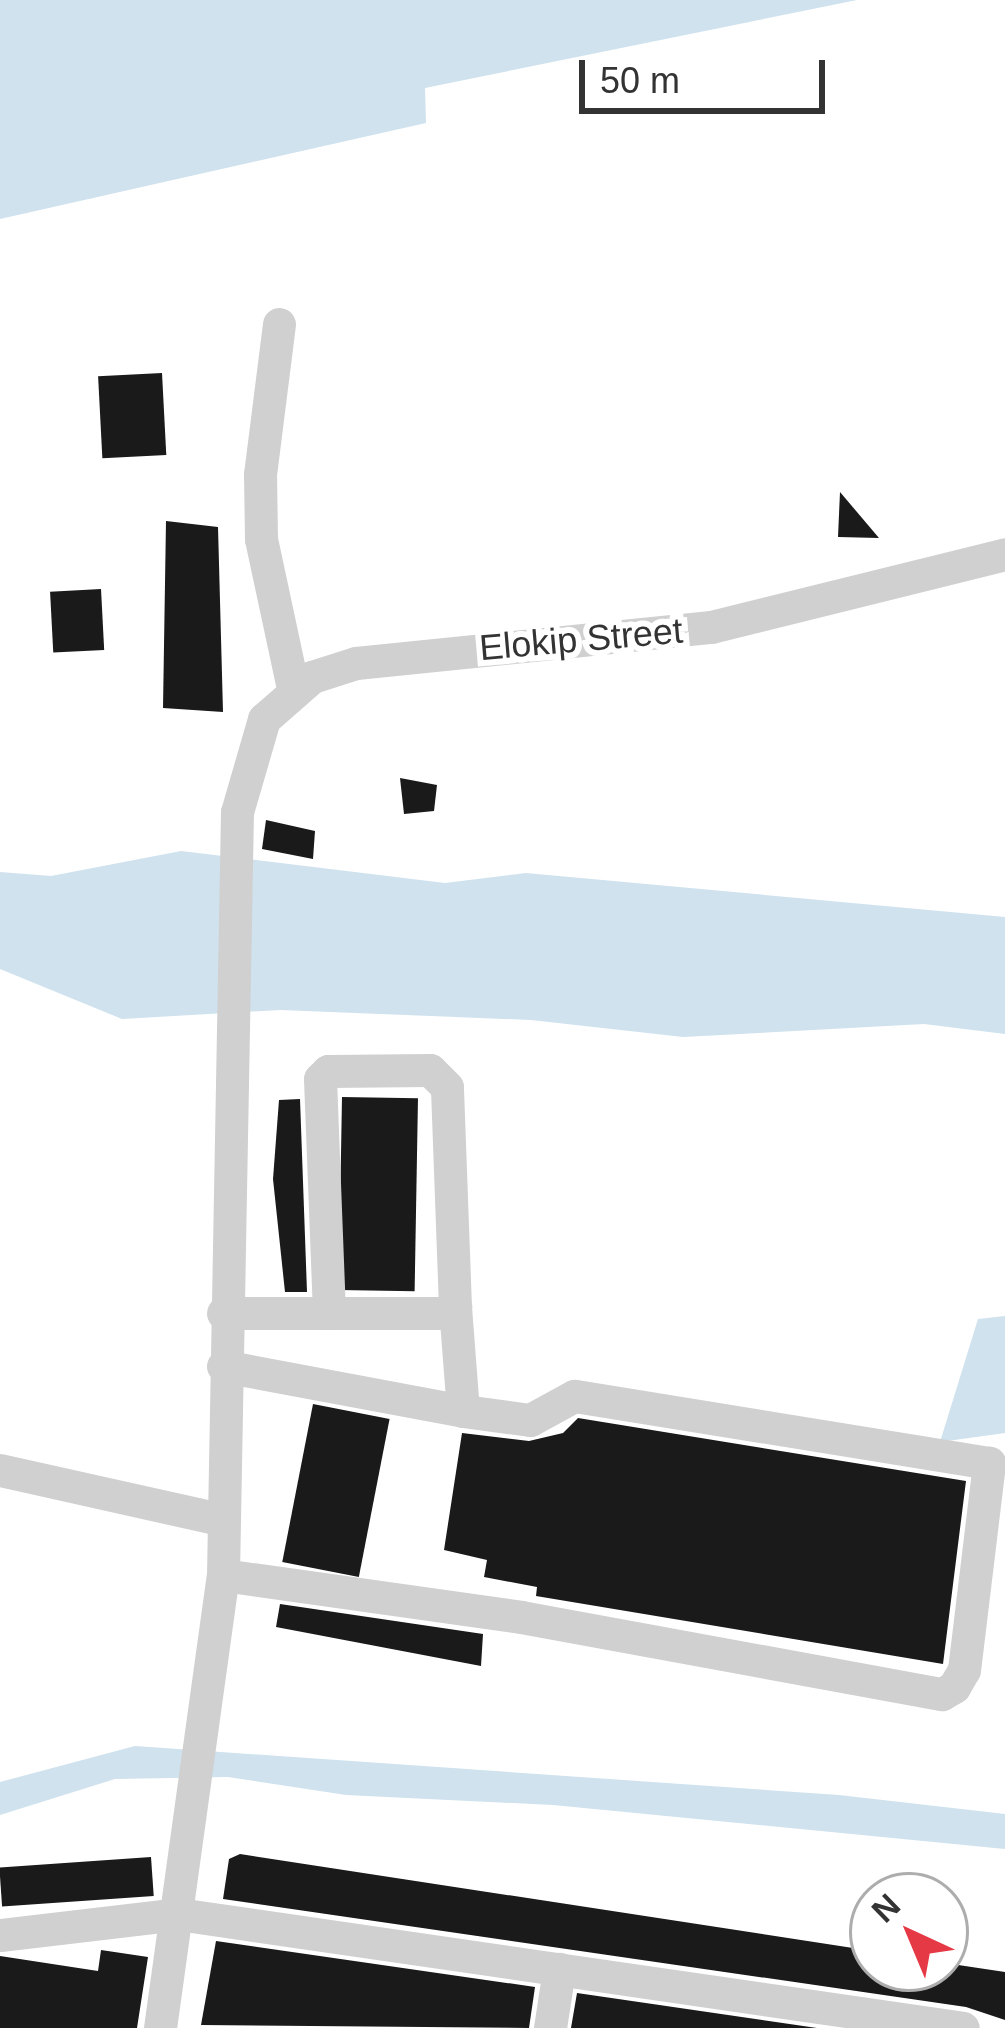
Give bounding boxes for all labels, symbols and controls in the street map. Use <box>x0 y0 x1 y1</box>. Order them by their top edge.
scale bar <box>585 36 831 110</box>
text: 50 m <box>600 60 680 101</box>
street label: Elokip Street <box>477 609 685 669</box>
north arrow <box>849 1872 969 1992</box>
text: N <box>864 1886 907 1929</box>

